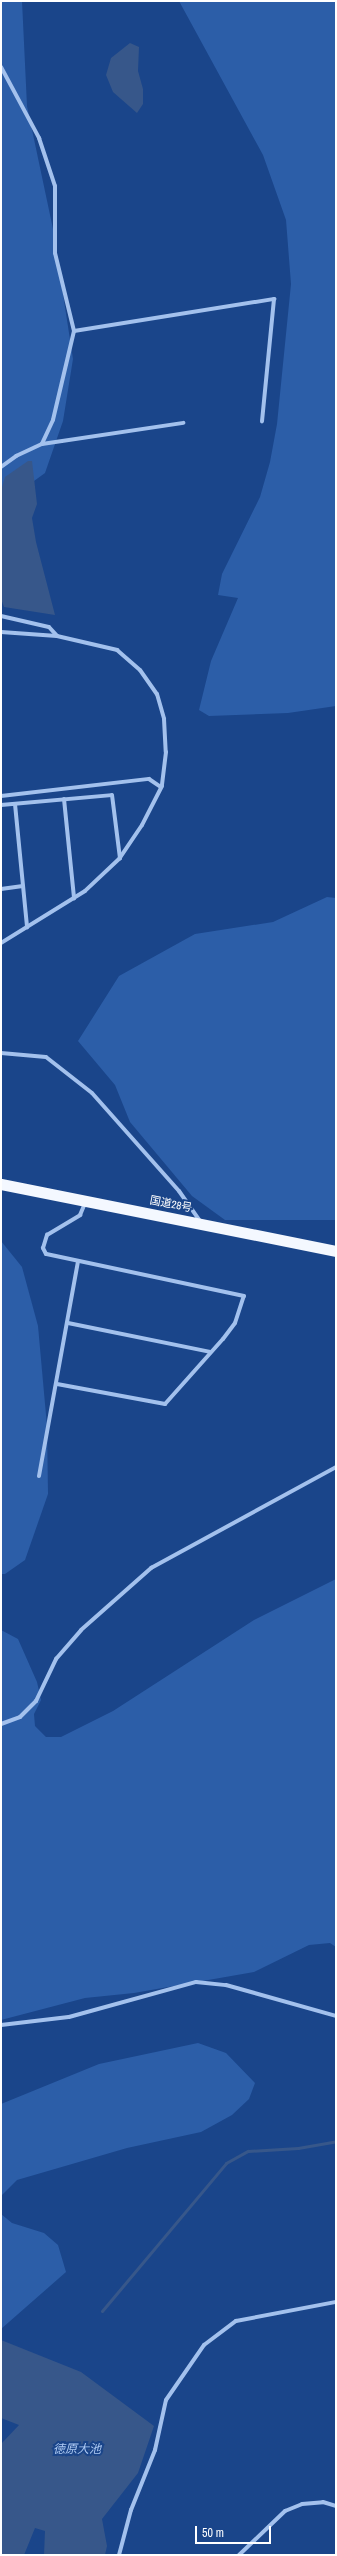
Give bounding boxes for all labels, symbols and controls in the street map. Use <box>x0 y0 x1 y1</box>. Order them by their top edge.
street label: 国道28号 <box>149 1193 193 1215</box>
water label: 徳原大池 <box>53 2443 101 2457</box>
scale bar <box>197 2518 273 2544</box>
text: 50 m <box>202 2525 224 2541</box>

